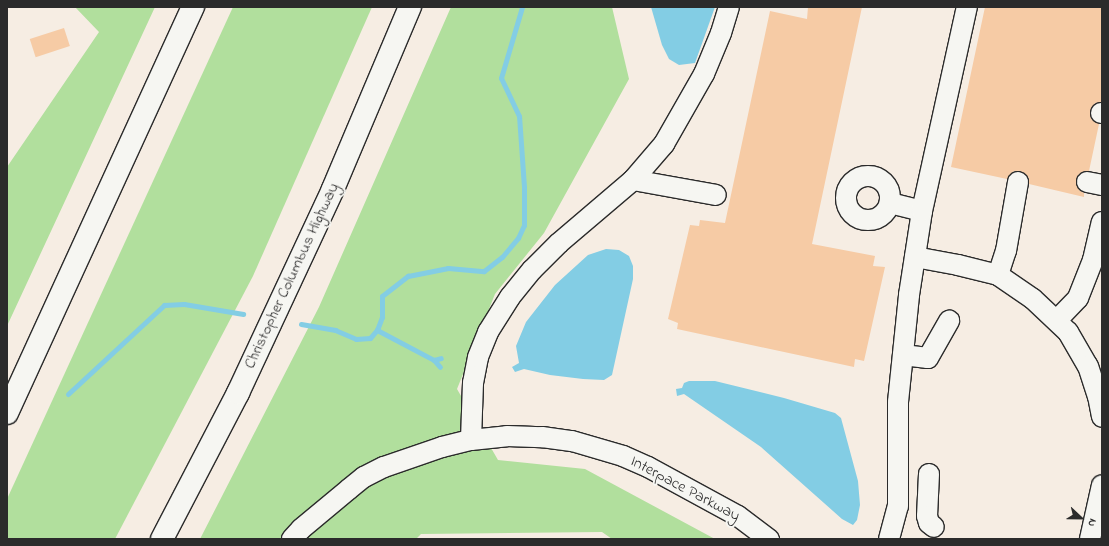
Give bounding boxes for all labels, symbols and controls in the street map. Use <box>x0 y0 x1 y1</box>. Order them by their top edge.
street label: Christopher Columbus Highway <box>240 180 344 372</box>
street label: Interpace Parkway <box>627 452 743 526</box>
north arrow <box>1061 498 1101 538</box>
text: N <box>1083 516 1101 529</box>

